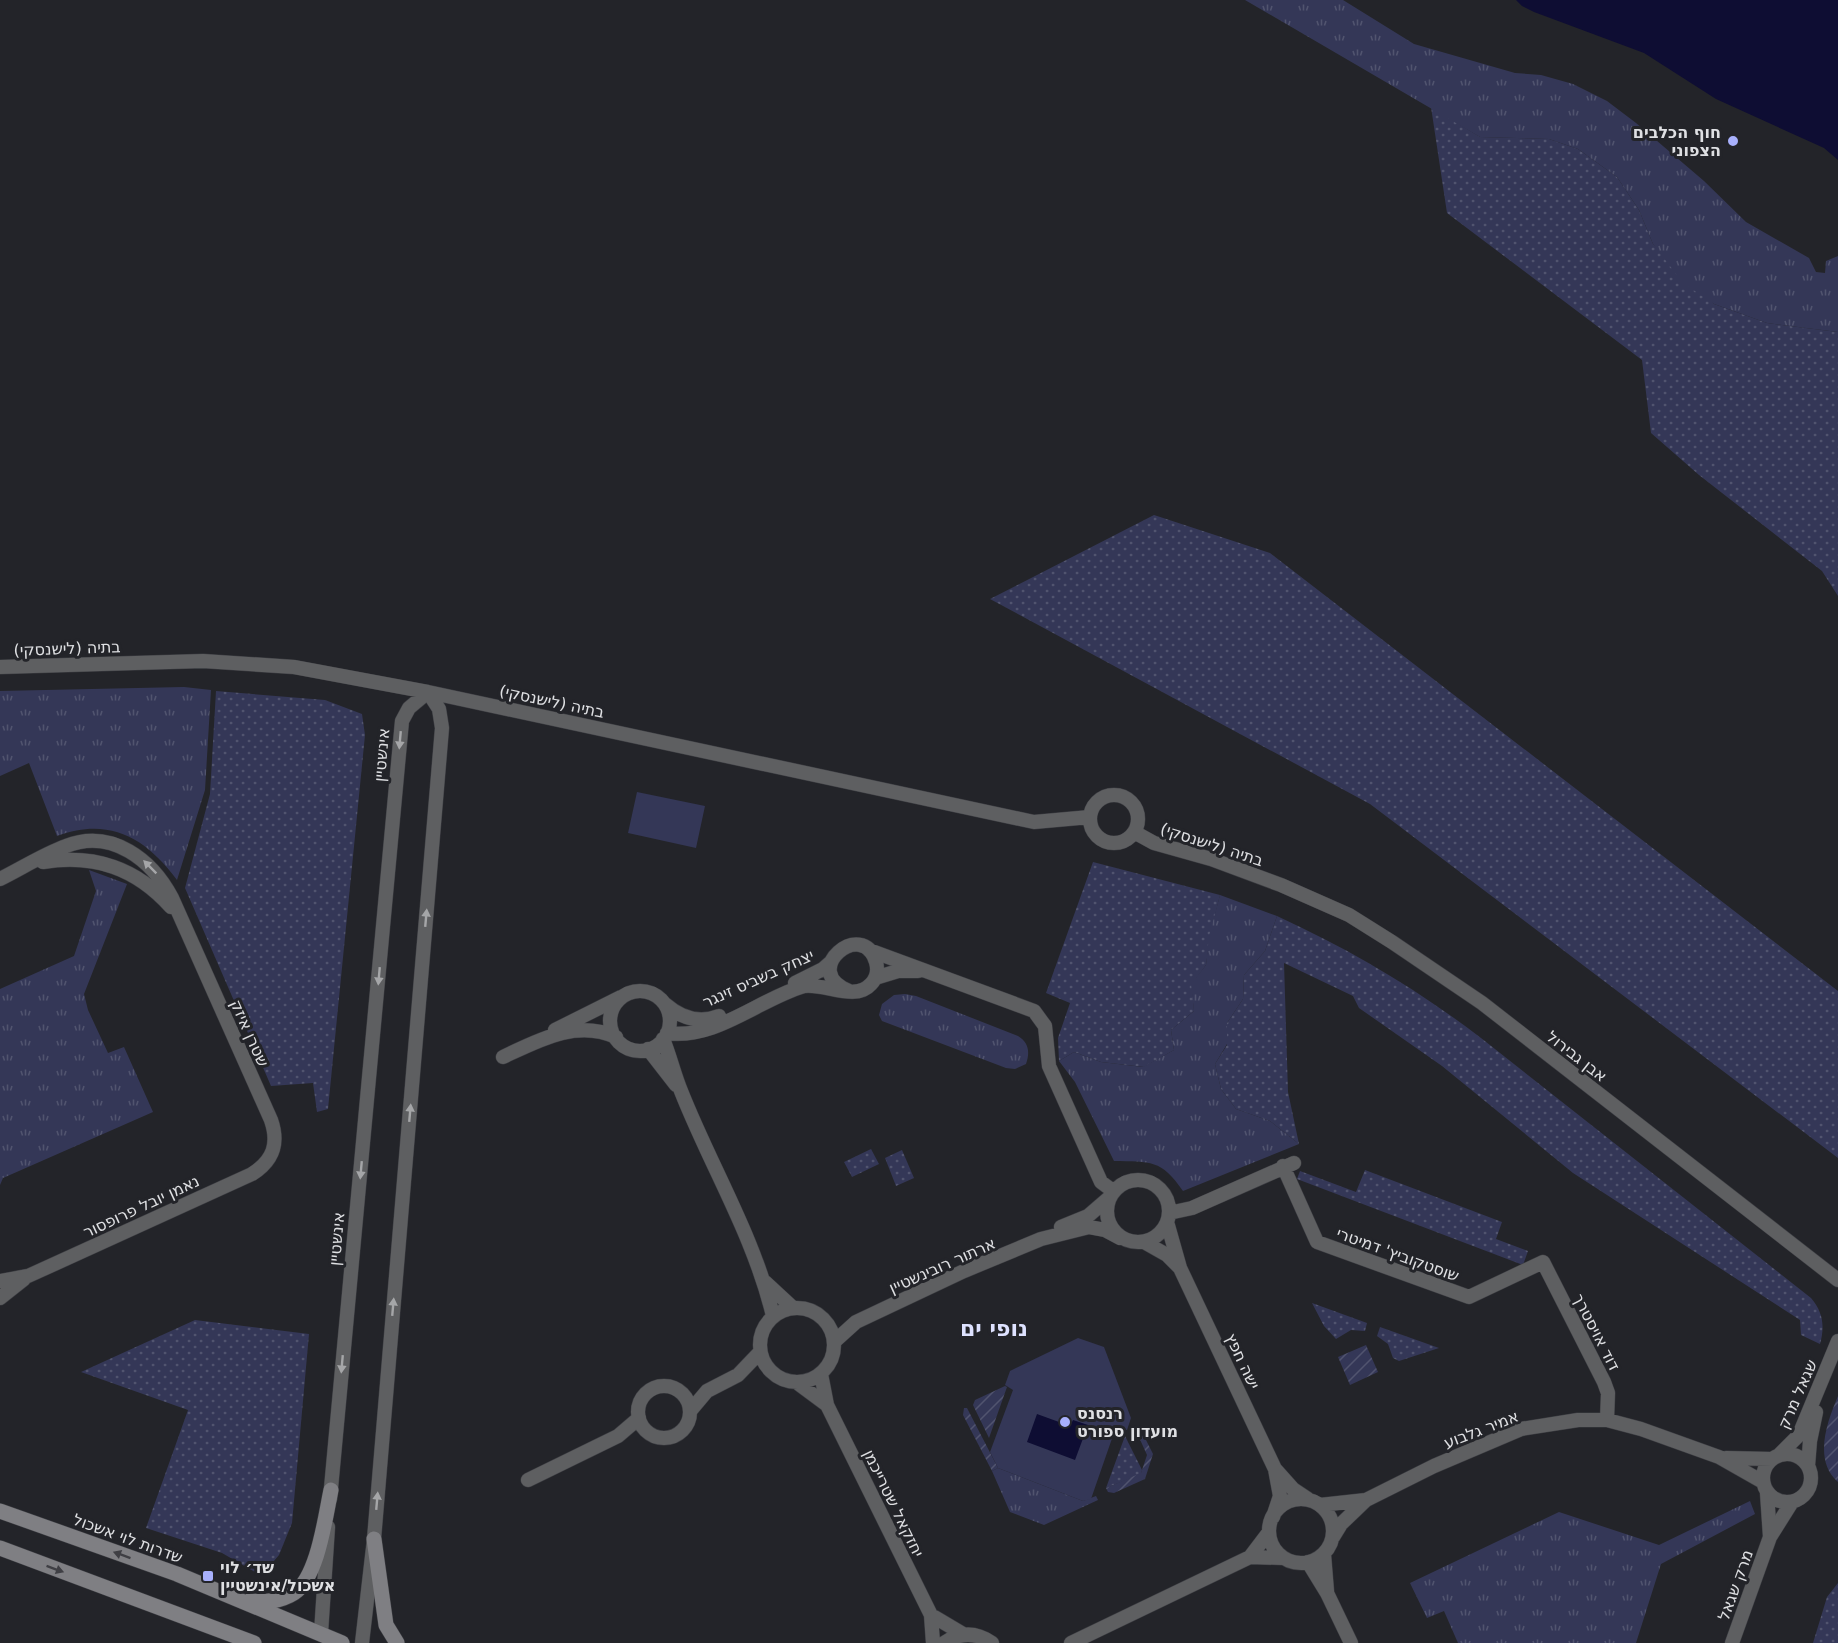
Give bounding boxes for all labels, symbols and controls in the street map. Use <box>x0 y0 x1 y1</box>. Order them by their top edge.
place label: חוף הכלבים הצפוני <box>1633 123 1721 160</box>
marker: חוף הכלבים הצפוני <box>1726 134 1740 148</box>
street label: בתיה (לישנסקי) <box>13 637 121 660</box>
street label: בתיה (לישנסקי) <box>498 681 606 722</box>
street label: אינשטיין <box>370 727 393 783</box>
one-way arrow <box>395 730 405 749</box>
street label: בתיה (לישנסקי) <box>1158 819 1266 870</box>
one-way arrow <box>143 860 158 874</box>
one-way arrow <box>422 909 431 928</box>
street label: יצחק בשביס זינגר <box>700 945 817 1012</box>
one-way arrow <box>374 966 384 985</box>
street label: שטרן איזק <box>226 997 273 1070</box>
street label: אבן גבירול <box>1543 1027 1611 1086</box>
one-way arrow <box>405 1103 415 1122</box>
one-way arrow <box>356 1160 366 1179</box>
street label: נאמן יובל פרופסור <box>80 1171 202 1242</box>
street label: אינשטיין <box>325 1211 348 1267</box>
street label: שוסטקוביץ' דמיטרי <box>1334 1223 1462 1286</box>
street label: ארתור רובינשטיין <box>886 1233 998 1297</box>
street label: דוד אויסטרך <box>1569 1291 1624 1374</box>
one-way arrow <box>388 1297 398 1316</box>
district label: נופי ים <box>960 1316 1028 1341</box>
street label: ישה חפץ <box>1221 1330 1264 1392</box>
one-way arrow <box>337 1355 347 1374</box>
street label: שגאל מרק <box>1774 1357 1821 1432</box>
place label: רנסנס מועדון ספורט <box>1077 1404 1178 1441</box>
street label: אמיר גלבוע <box>1441 1407 1521 1452</box>
marker: רנסנס מועדון ספורט <box>1058 1415 1072 1429</box>
street label: יחזקאל שטרייכמן <box>859 1446 928 1560</box>
one-way arrow <box>372 1492 382 1511</box>
street label: שדרות לוי אשכול <box>70 1510 185 1567</box>
street label: מרק שגאל <box>1714 1547 1757 1623</box>
one-way arrow <box>113 1549 131 1559</box>
place label: שד׳ לוי אשכול/אינשטיין <box>220 1558 335 1595</box>
one-way arrow <box>46 1564 64 1574</box>
marker: שד׳ לוי אשכול/אינשטיין <box>201 1569 215 1583</box>

